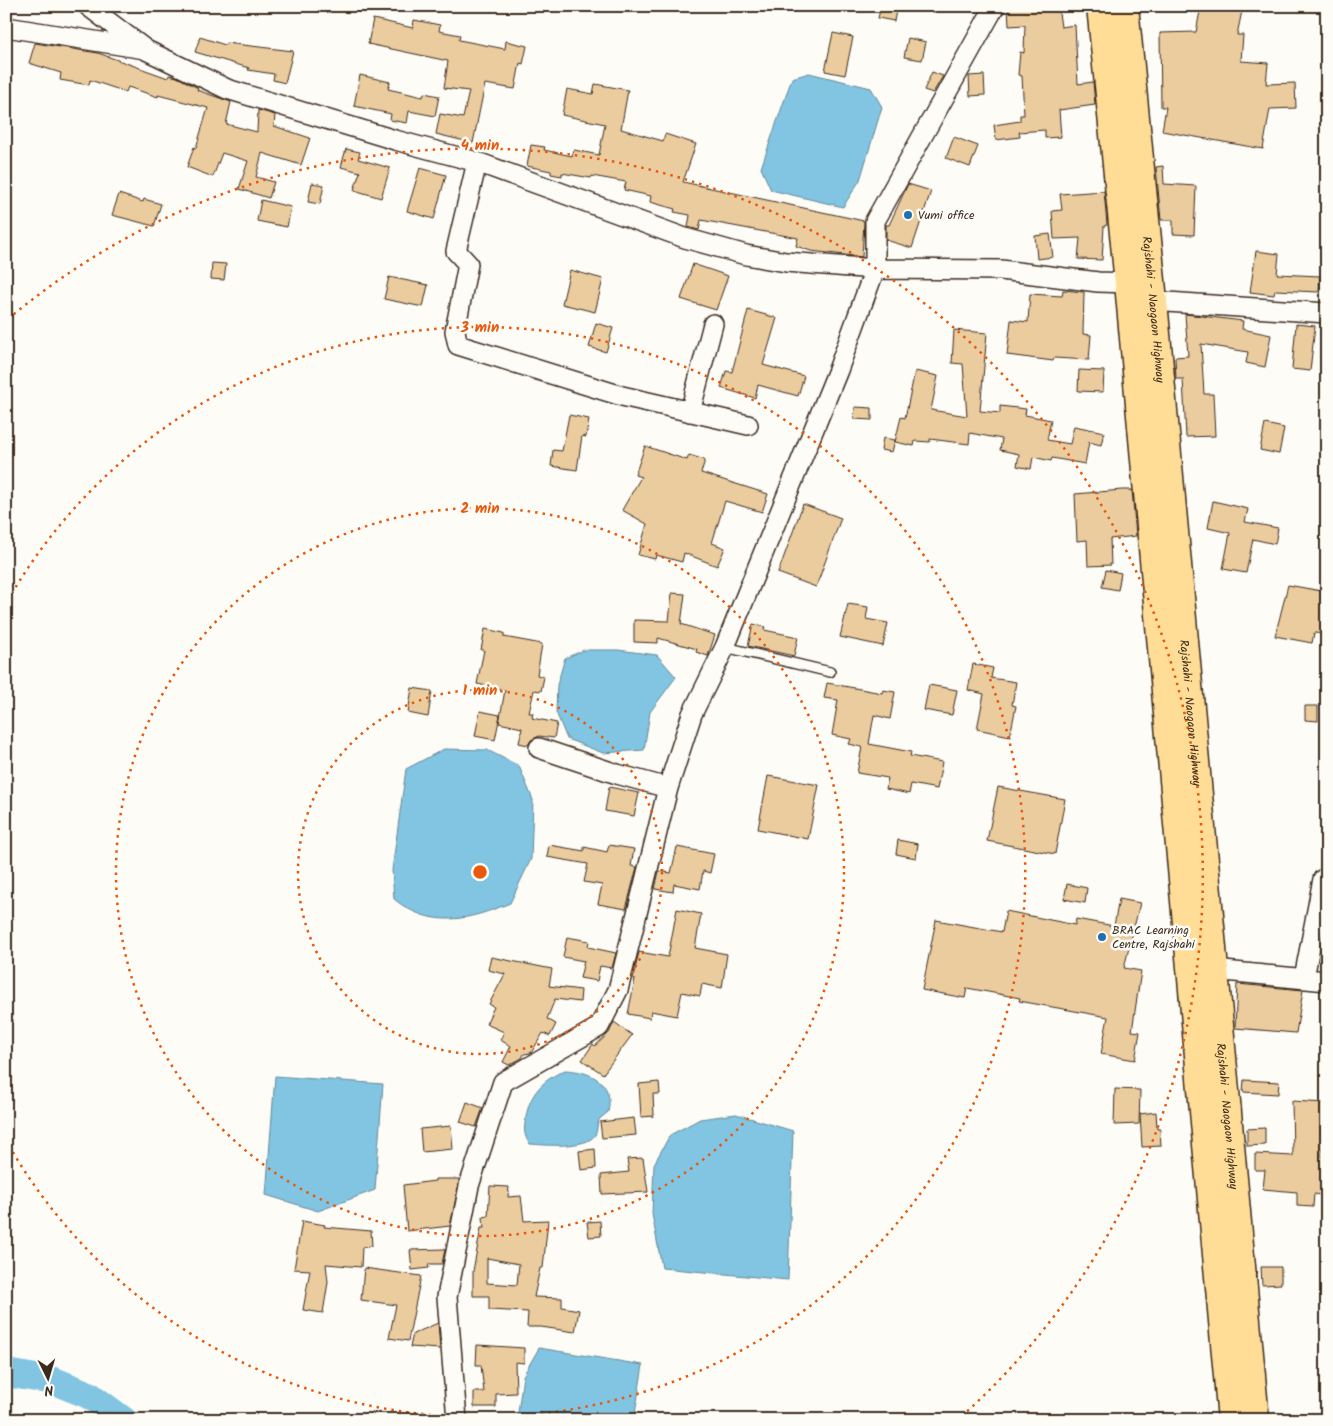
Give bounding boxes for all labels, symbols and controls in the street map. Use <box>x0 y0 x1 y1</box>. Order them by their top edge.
text: 4 min <box>461 134 499 158</box>
place label: Vumi office <box>918 206 975 225</box>
marker: Vumi office <box>902 209 914 221</box>
street label: Rajshahi - Naogaon Highway <box>1137 236 1169 384</box>
text: 3 min <box>460 316 499 340</box>
text: 2 min <box>460 497 500 521</box>
street label: Rajshahi - Naogaon Highway <box>1174 639 1206 787</box>
text: 1 min <box>463 679 497 703</box>
centre of rings <box>471 863 489 881</box>
place label: BRAC Learning Centre, Rajshahi <box>1112 921 1196 954</box>
marker: BRAC Learning Centre, Rajshahi <box>1096 931 1108 943</box>
street label: Rajshahi - Naogaon Highway <box>1211 1042 1243 1191</box>
north arrow <box>22 1354 72 1404</box>
text: N <box>44 1379 54 1401</box>

